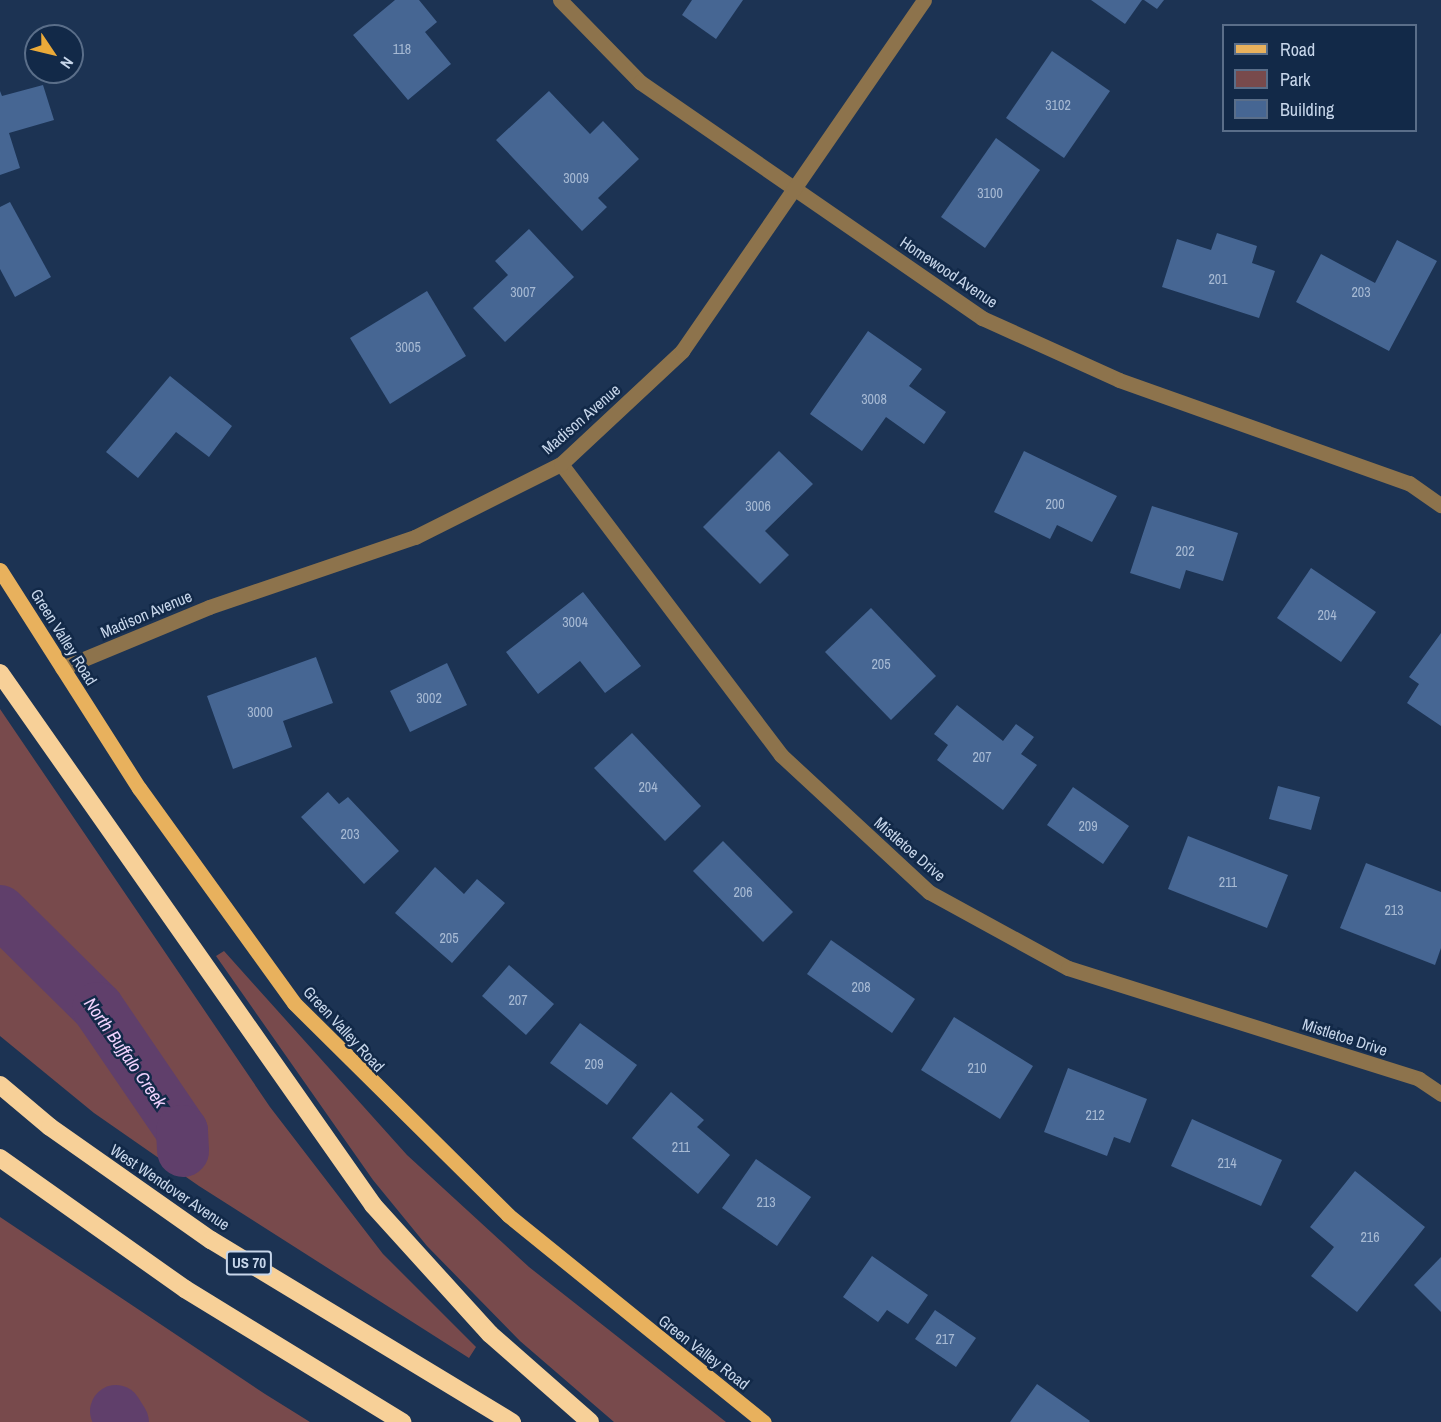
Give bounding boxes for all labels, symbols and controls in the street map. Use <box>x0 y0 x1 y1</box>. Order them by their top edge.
north arrow <box>24 24 84 84</box>
legend <box>1222 24 1417 132</box>
text: Road <box>1280 37 1315 62</box>
house number: 118 <box>393 41 411 57</box>
text: N <box>55 53 79 73</box>
text: Park <box>1280 67 1310 92</box>
house number: 3102 <box>1045 97 1071 113</box>
text: Building <box>1280 97 1334 122</box>
house number: 3009 <box>563 170 589 186</box>
house number: 3100 <box>977 185 1003 201</box>
street label: Homewood Avenue <box>896 232 1002 312</box>
house number: 201 <box>1208 271 1228 287</box>
house number: 3007 <box>510 284 536 300</box>
house number: 203 <box>1351 284 1371 300</box>
house number: 3005 <box>395 339 421 355</box>
street label: Madison Avenue <box>538 380 624 458</box>
house number: 3008 <box>861 391 887 407</box>
house number: 200 <box>1045 496 1065 512</box>
house number: 3006 <box>745 498 771 514</box>
house number: 202 <box>1175 543 1195 559</box>
street label: Green Valley Road <box>27 585 101 689</box>
street label: Madison Avenue <box>97 586 195 642</box>
house number: 204 <box>1317 607 1337 623</box>
house number: 3004 <box>562 614 588 630</box>
house number: 205 <box>871 656 891 672</box>
house number: 3002 <box>416 690 442 706</box>
house number: 3000 <box>247 704 273 720</box>
house number: 207 <box>972 749 992 765</box>
house number: 204 <box>638 779 658 795</box>
street label: Mistletoe Drive <box>870 813 950 885</box>
house number: 209 <box>1078 818 1098 834</box>
house number: 203 <box>340 826 360 842</box>
house number: 211 <box>1219 874 1237 890</box>
house number: 206 <box>733 884 753 900</box>
house number: 213 <box>1384 902 1404 918</box>
house number: 205 <box>439 930 459 946</box>
house number: 208 <box>851 979 871 995</box>
street label: Green Valley Road <box>300 982 388 1076</box>
house number: 207 <box>508 992 528 1008</box>
water label: North Buffalo Creek <box>79 994 171 1112</box>
street label: Mistletoe Drive <box>1300 1014 1390 1060</box>
house number: 209 <box>584 1056 604 1072</box>
house number: 210 <box>967 1060 987 1076</box>
house number: 212 <box>1085 1107 1105 1123</box>
house number: 211 <box>672 1139 690 1155</box>
street label: West Wendover Avenue <box>106 1140 234 1234</box>
house number: 214 <box>1217 1155 1237 1171</box>
house number: 213 <box>756 1194 776 1210</box>
house number: 216 <box>1360 1229 1380 1245</box>
road number: US 70 <box>225 1251 273 1275</box>
street label: Green Valley Road <box>655 1311 753 1393</box>
house number: 217 <box>935 1331 955 1347</box>

